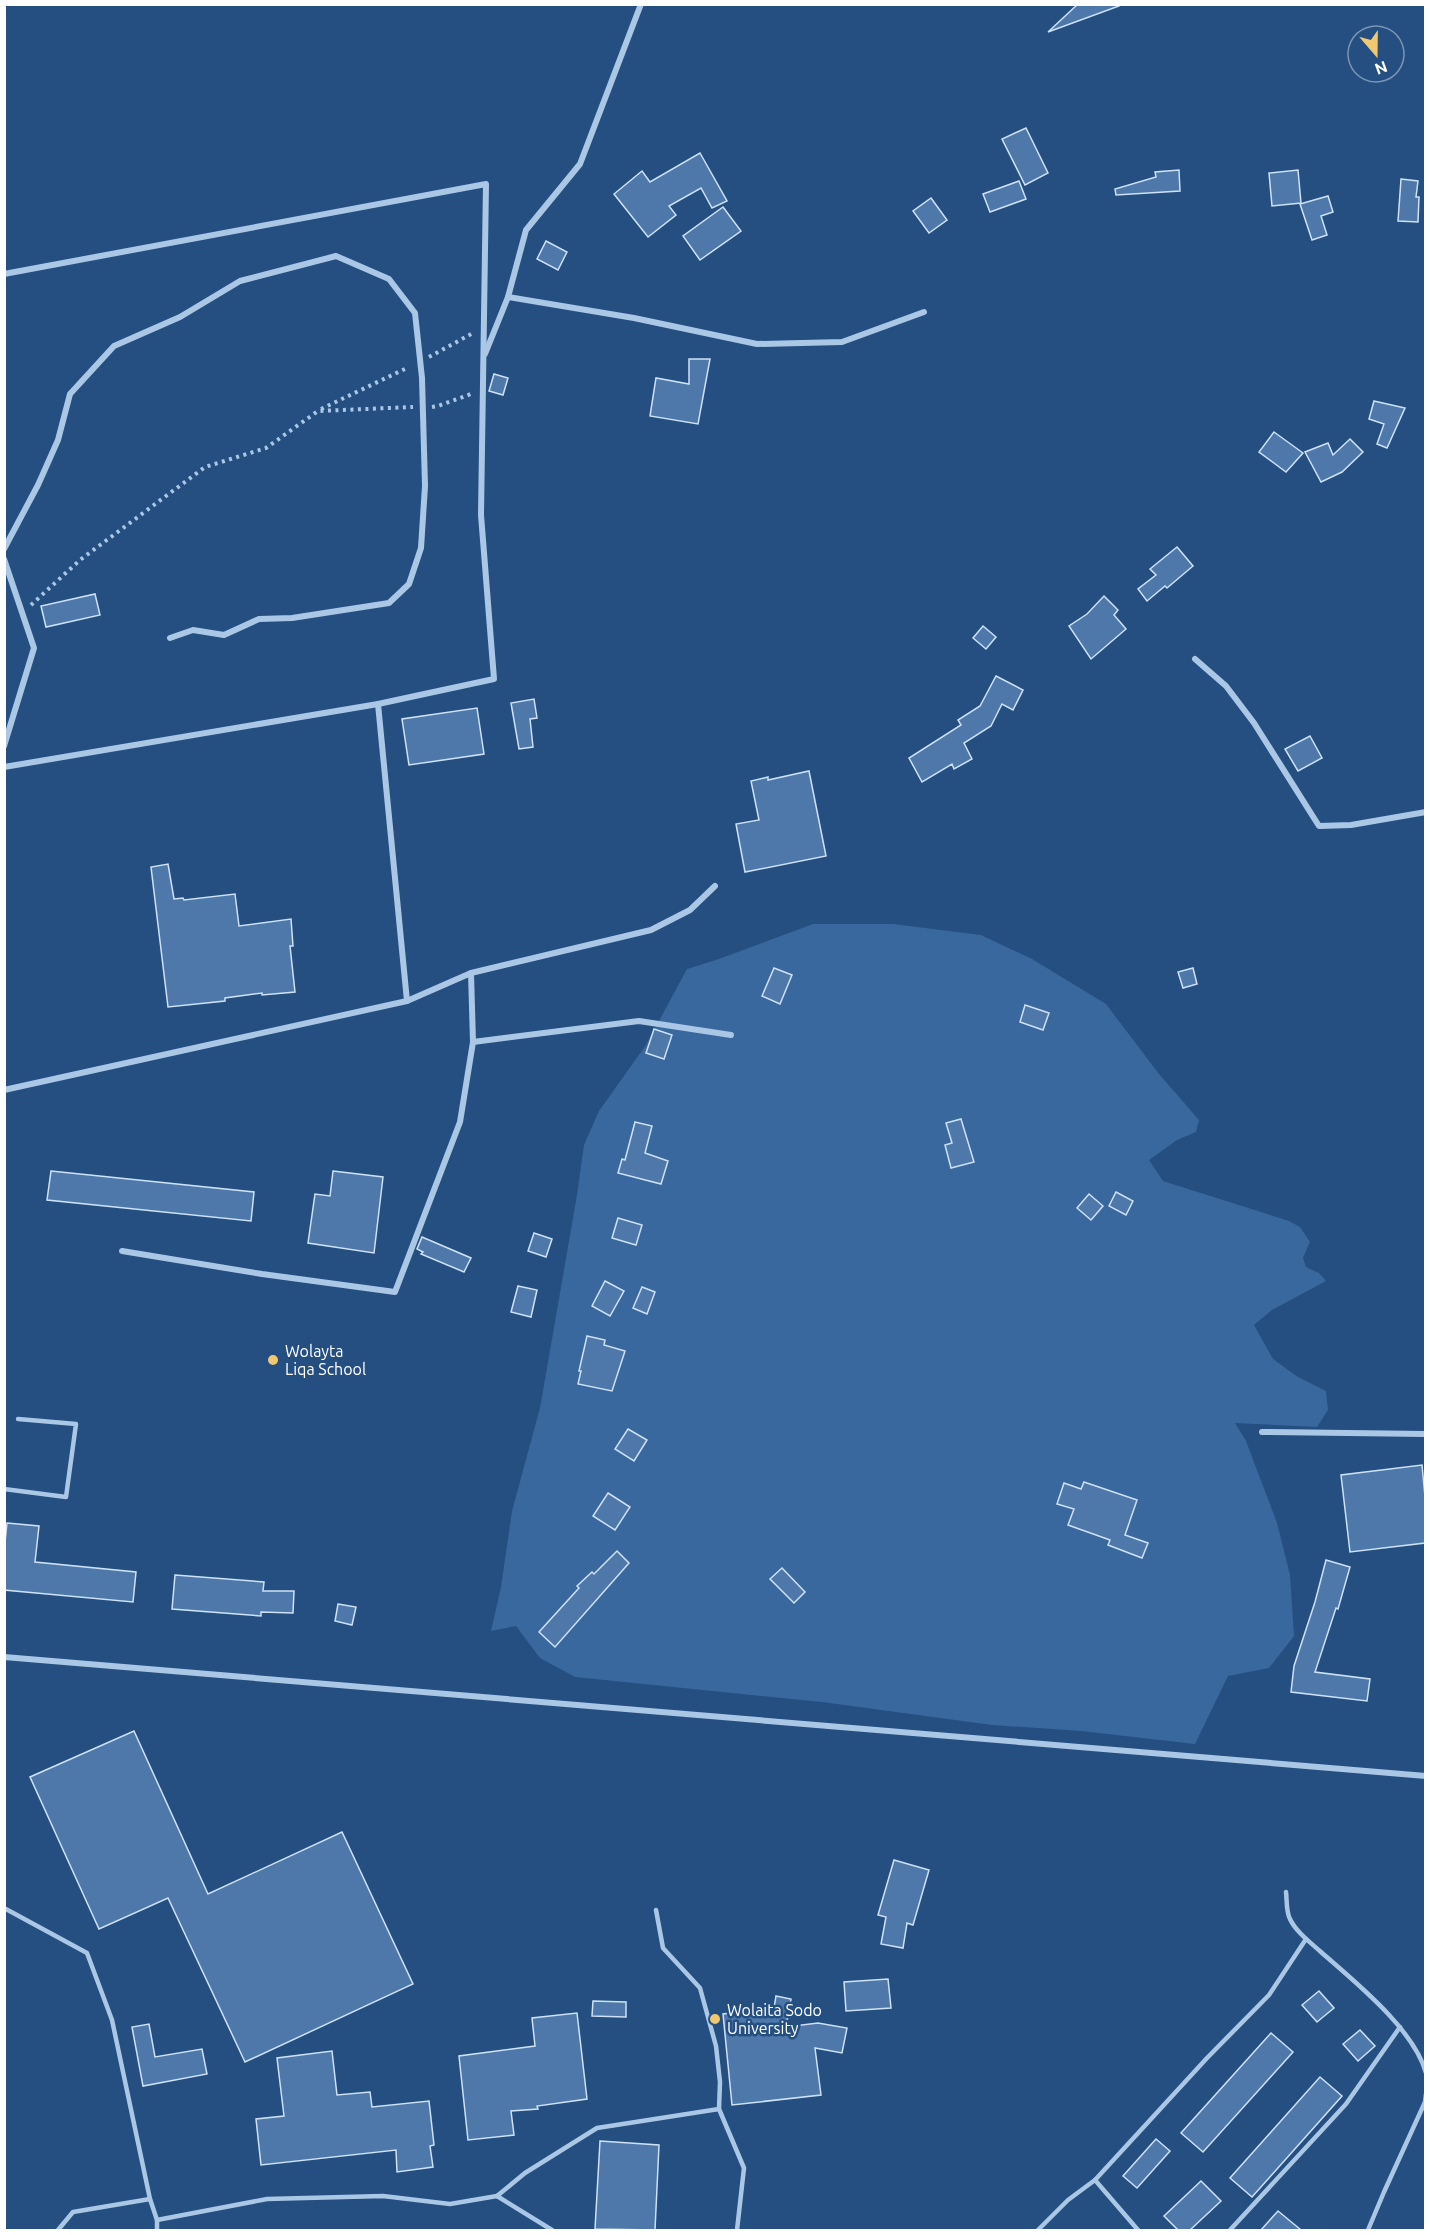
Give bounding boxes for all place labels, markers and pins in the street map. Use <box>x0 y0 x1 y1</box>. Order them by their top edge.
place label: Wolayta Liqa School <box>285 1342 366 1378</box>
marker: Wolayta Liqa School <box>266 1353 280 1367</box>
place label: Wolaita Sodo University <box>727 2001 822 2037</box>
marker: Wolaita Sodo University <box>708 2012 722 2026</box>

